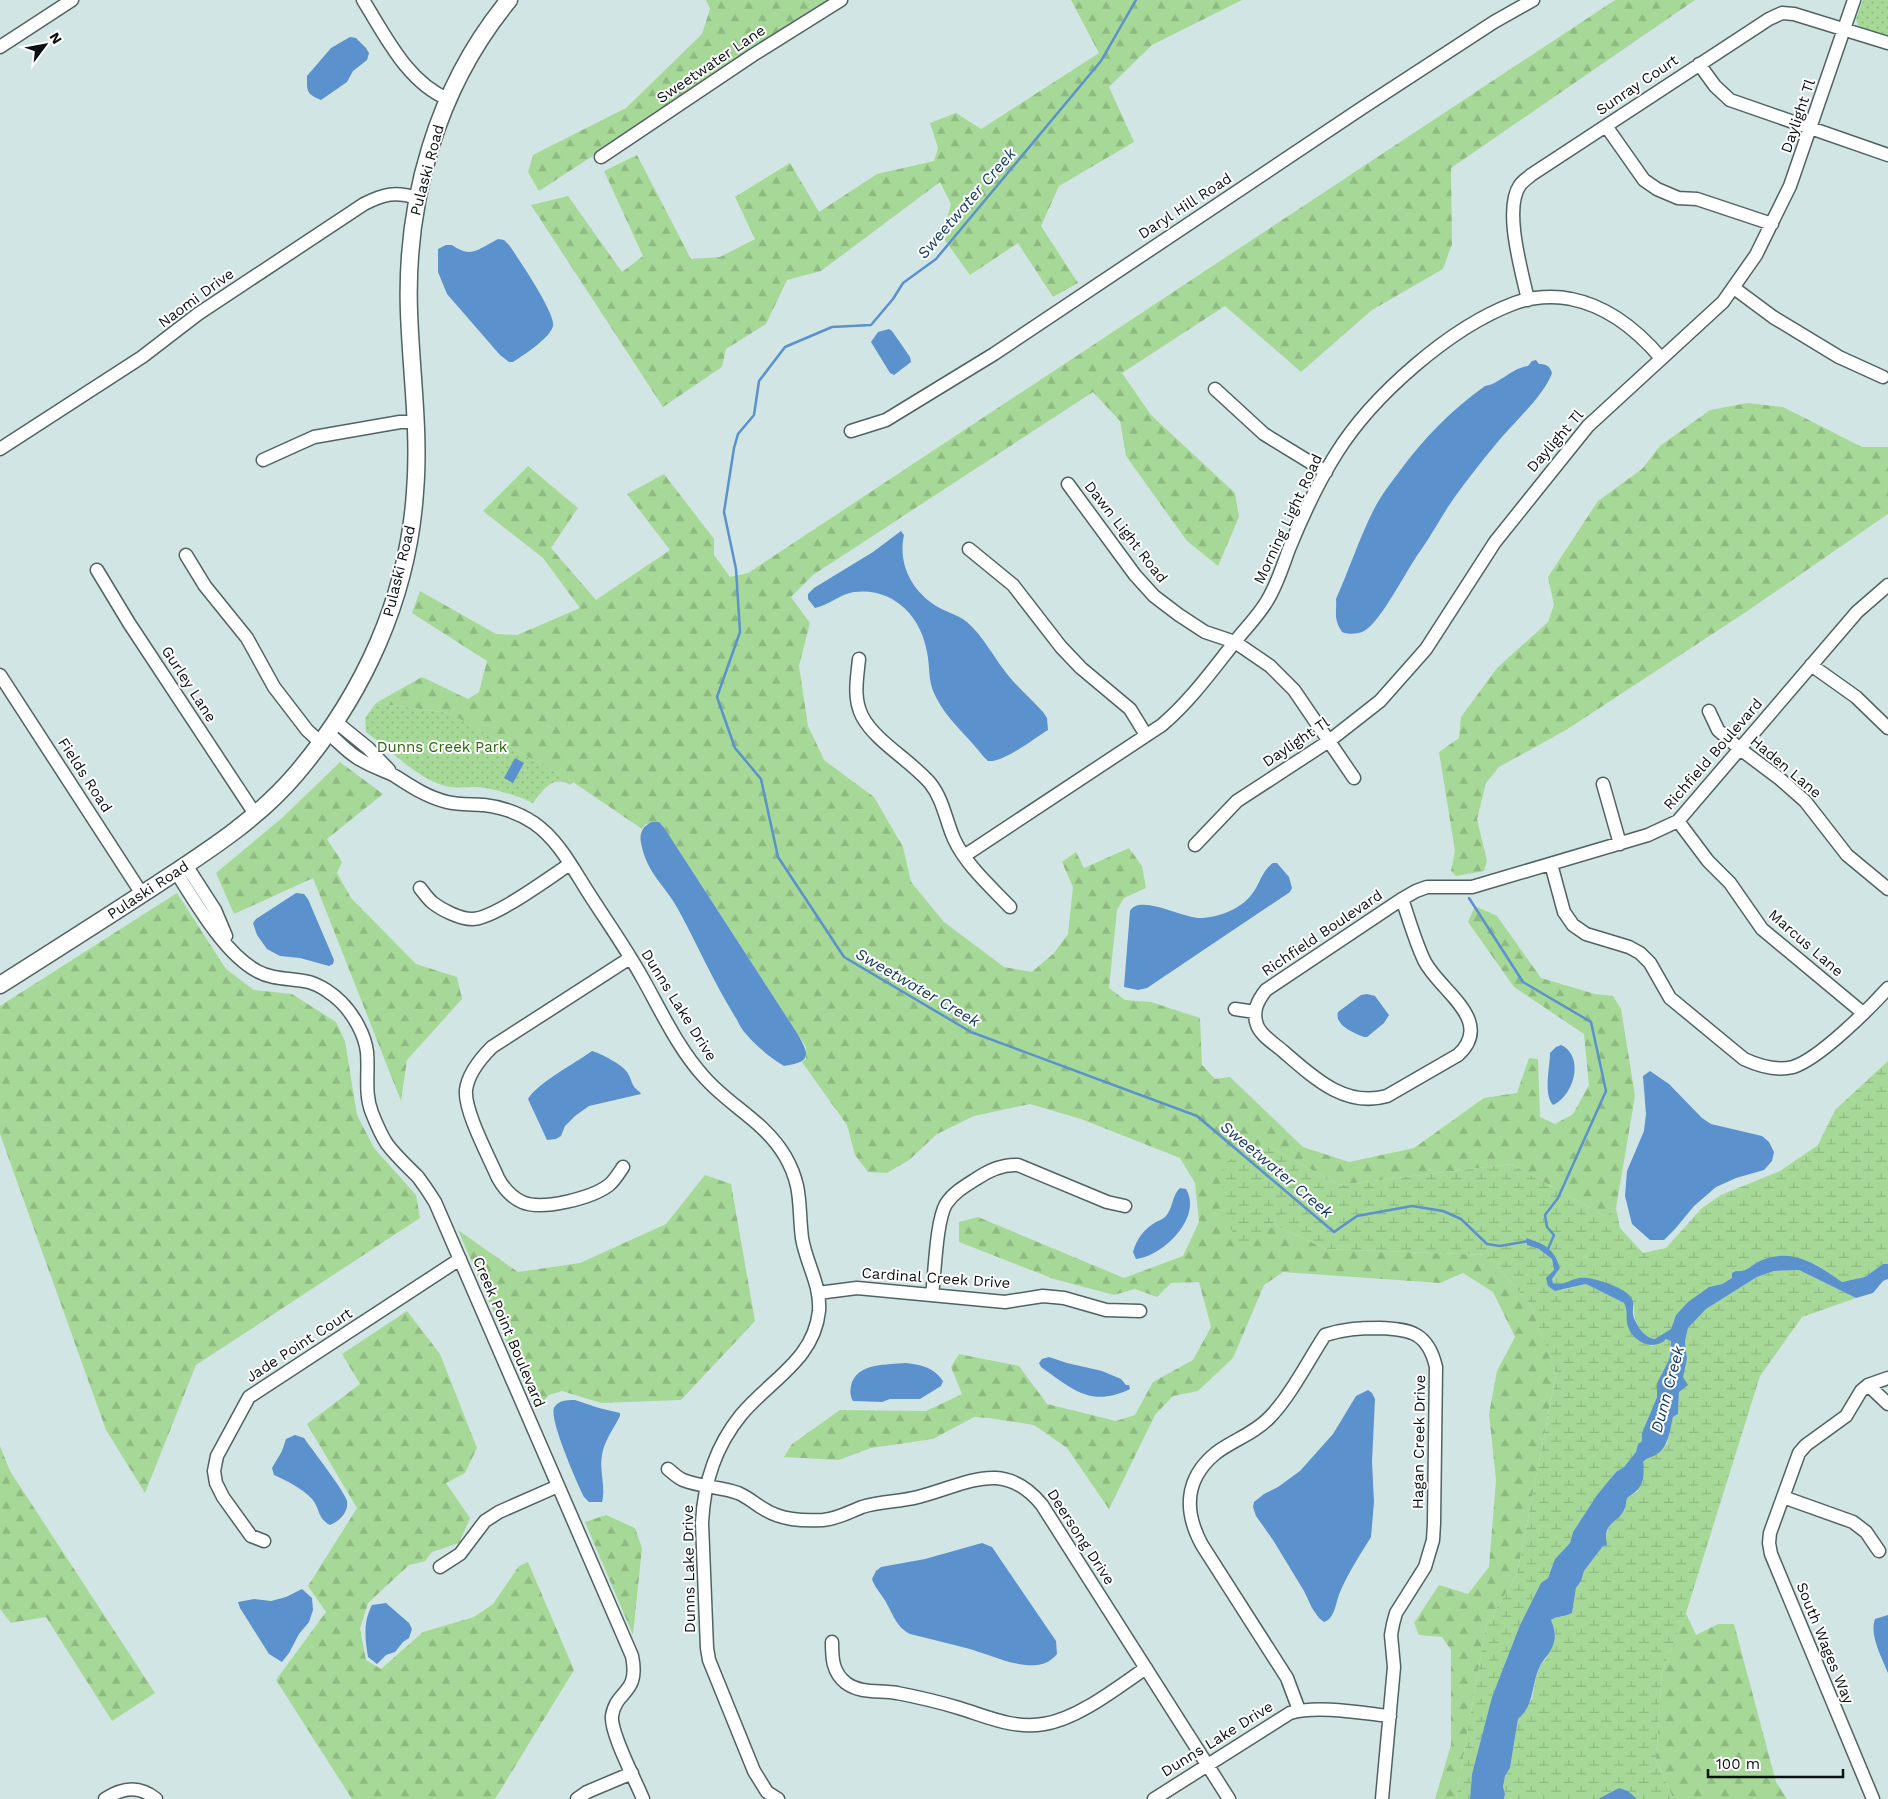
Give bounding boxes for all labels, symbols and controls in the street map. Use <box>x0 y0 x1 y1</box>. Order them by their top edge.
north arrow <box>20 20 70 70</box>
street label: Sweetwater Lane <box>653 21 769 107</box>
text: N <box>46 29 66 47</box>
street label: Sunray Court <box>1593 51 1682 119</box>
street label: Daylight Tl <box>1777 76 1819 155</box>
street label: Pulaski Road <box>406 122 448 218</box>
water label: Sweetwater Creek <box>913 143 1020 263</box>
street label: Daryl Hill Road <box>1135 169 1235 243</box>
street label: Naomi Drive <box>155 265 237 331</box>
street label: Daylight Tl <box>1523 406 1587 476</box>
street label: Morning Light Road <box>1250 451 1326 587</box>
street label: Dawn Light Road <box>1081 478 1171 586</box>
street label: Pulaski Road <box>379 523 419 619</box>
street label: Gurley Lane <box>158 643 220 725</box>
street label: Richfield Boulevard <box>1660 695 1766 813</box>
street label: Daylight Tl <box>1259 713 1333 771</box>
street label: Haden Lane <box>1747 732 1825 802</box>
street label: Fields Road <box>54 734 116 816</box>
park label: Dunns Creek Park <box>377 738 508 756</box>
street label: Pulaski Road <box>104 857 192 923</box>
street label: Richfield Boulevard <box>1258 886 1386 980</box>
street label: Marcus Lane <box>1765 906 1847 980</box>
water label: Sweetwater Creek <box>852 944 984 1031</box>
street label: Dunns Lake Drive <box>637 946 721 1064</box>
water label: Sweetwater Creek <box>1217 1117 1338 1223</box>
street label: Creek Point Boulevard <box>469 1254 549 1410</box>
street label: Cardinal Creek Drive <box>861 1264 1011 1292</box>
street label: Jade Point Court <box>243 1304 356 1386</box>
water label: Dunn Creek <box>1647 1342 1689 1435</box>
street label: Hagan Creek Drive <box>1409 1375 1429 1509</box>
street label: Deersong Drive <box>1043 1486 1119 1588</box>
street label: Dunns Lake Drive <box>679 1505 699 1633</box>
street label: South Wages Way <box>1792 1580 1858 1707</box>
street label: Dunns Lake Drive <box>1158 1697 1276 1781</box>
scale bar <box>1708 1746 1843 1778</box>
text: 100 m <box>1716 1755 1760 1773</box>

